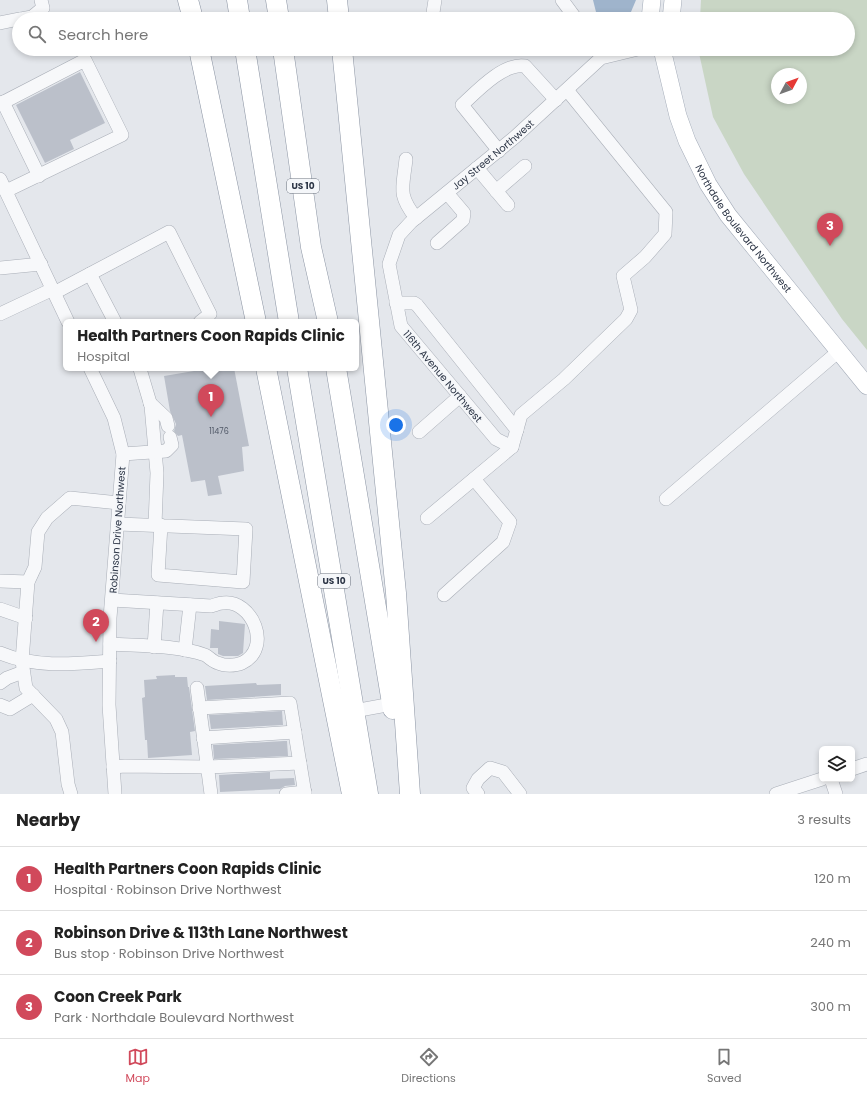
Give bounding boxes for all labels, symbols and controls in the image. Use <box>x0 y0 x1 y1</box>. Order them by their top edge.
search box <box>12 12 855 56</box>
icon: search <box>26 23 48 45</box>
text: Search here <box>58 24 148 45</box>
north arrow <box>771 68 807 104</box>
street label: Jay Street Northwest <box>449 116 538 194</box>
street label: Northdale Boulevard Northwest <box>692 162 795 296</box>
road number: US 10 <box>287 179 319 193</box>
pin: 3 <box>817 213 843 246</box>
popup <box>63 319 359 371</box>
text: Health Partners Coon Rapids Clinic <box>77 325 345 346</box>
street label: 116th Avenue Northwest <box>400 327 486 426</box>
text: Hospital <box>77 347 130 366</box>
pin: 1 <box>198 384 224 417</box>
your location <box>386 415 406 435</box>
house number: 11476 <box>209 426 229 437</box>
street label: Robinson Drive Northwest <box>106 466 129 594</box>
road number: US 10 <box>318 574 350 588</box>
pin: 2 <box>83 609 109 642</box>
map controls <box>819 746 855 782</box>
button: layers <box>819 746 855 782</box>
text: Nearby <box>16 808 80 832</box>
text: 3 results <box>797 810 851 829</box>
text: Health Partners Coon Rapids Clinic <box>54 858 322 879</box>
text: 1 <box>27 869 31 888</box>
text: 120 m <box>814 869 851 888</box>
text: Hospital · Robinson Drive Northwest <box>54 880 282 899</box>
text: Robinson Drive & 113th Lane Northwest <box>54 922 348 943</box>
text: 2 <box>25 933 33 952</box>
text: 240 m <box>810 933 851 952</box>
text: Bus stop · Robinson Drive Northwest <box>54 944 284 963</box>
text: Coon Creek Park <box>54 986 182 1007</box>
text: 3 <box>25 997 33 1016</box>
text: 300 m <box>810 997 851 1016</box>
text: Park · Northdale Boulevard Northwest <box>54 1008 294 1027</box>
tab: Map <box>126 1046 150 1087</box>
tab: Directions <box>401 1046 456 1087</box>
tab: Saved <box>707 1046 741 1087</box>

